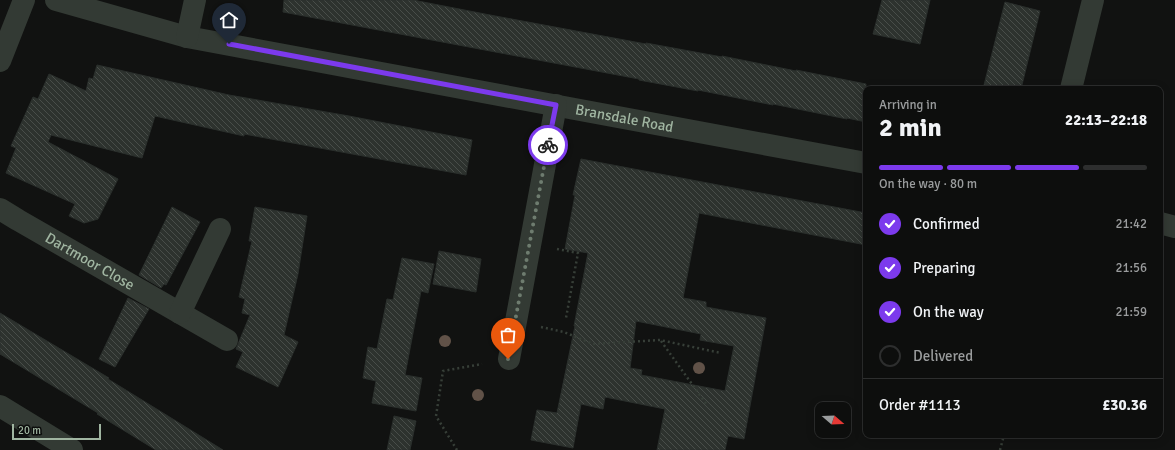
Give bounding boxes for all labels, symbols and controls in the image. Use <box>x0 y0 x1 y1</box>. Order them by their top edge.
pin <box>212 3 246 44</box>
icon: home <box>218 9 240 31</box>
text: Arriving in <box>879 97 937 113</box>
street label: Bransdale Road <box>574 100 675 136</box>
text: 22:13–22:18 <box>1065 111 1147 129</box>
text: 2 min <box>879 112 942 144</box>
courier <box>528 125 568 165</box>
icon: bike <box>537 134 559 156</box>
text: On the way · 80 m <box>879 176 977 192</box>
icon: check <box>879 213 901 235</box>
text: Confirmed <box>913 215 980 233</box>
text: 21:42 <box>1115 216 1147 232</box>
street label: Dartmoor Close <box>42 229 138 294</box>
icon: check <box>879 257 901 279</box>
text: Preparing <box>913 259 976 277</box>
text: 21:56 <box>1115 260 1147 276</box>
icon: check <box>879 301 901 323</box>
text: On the way <box>913 303 984 321</box>
text: 21:59 <box>1115 304 1147 320</box>
pin <box>491 318 525 359</box>
icon: bag <box>497 324 519 346</box>
text: Delivered <box>913 347 973 365</box>
text: Order #1113 <box>879 396 961 414</box>
text: £30.36 <box>1102 396 1147 414</box>
north arrow <box>815 402 851 438</box>
map controls <box>815 402 851 438</box>
scale bar <box>12 422 101 441</box>
text: 20 m <box>18 424 41 437</box>

